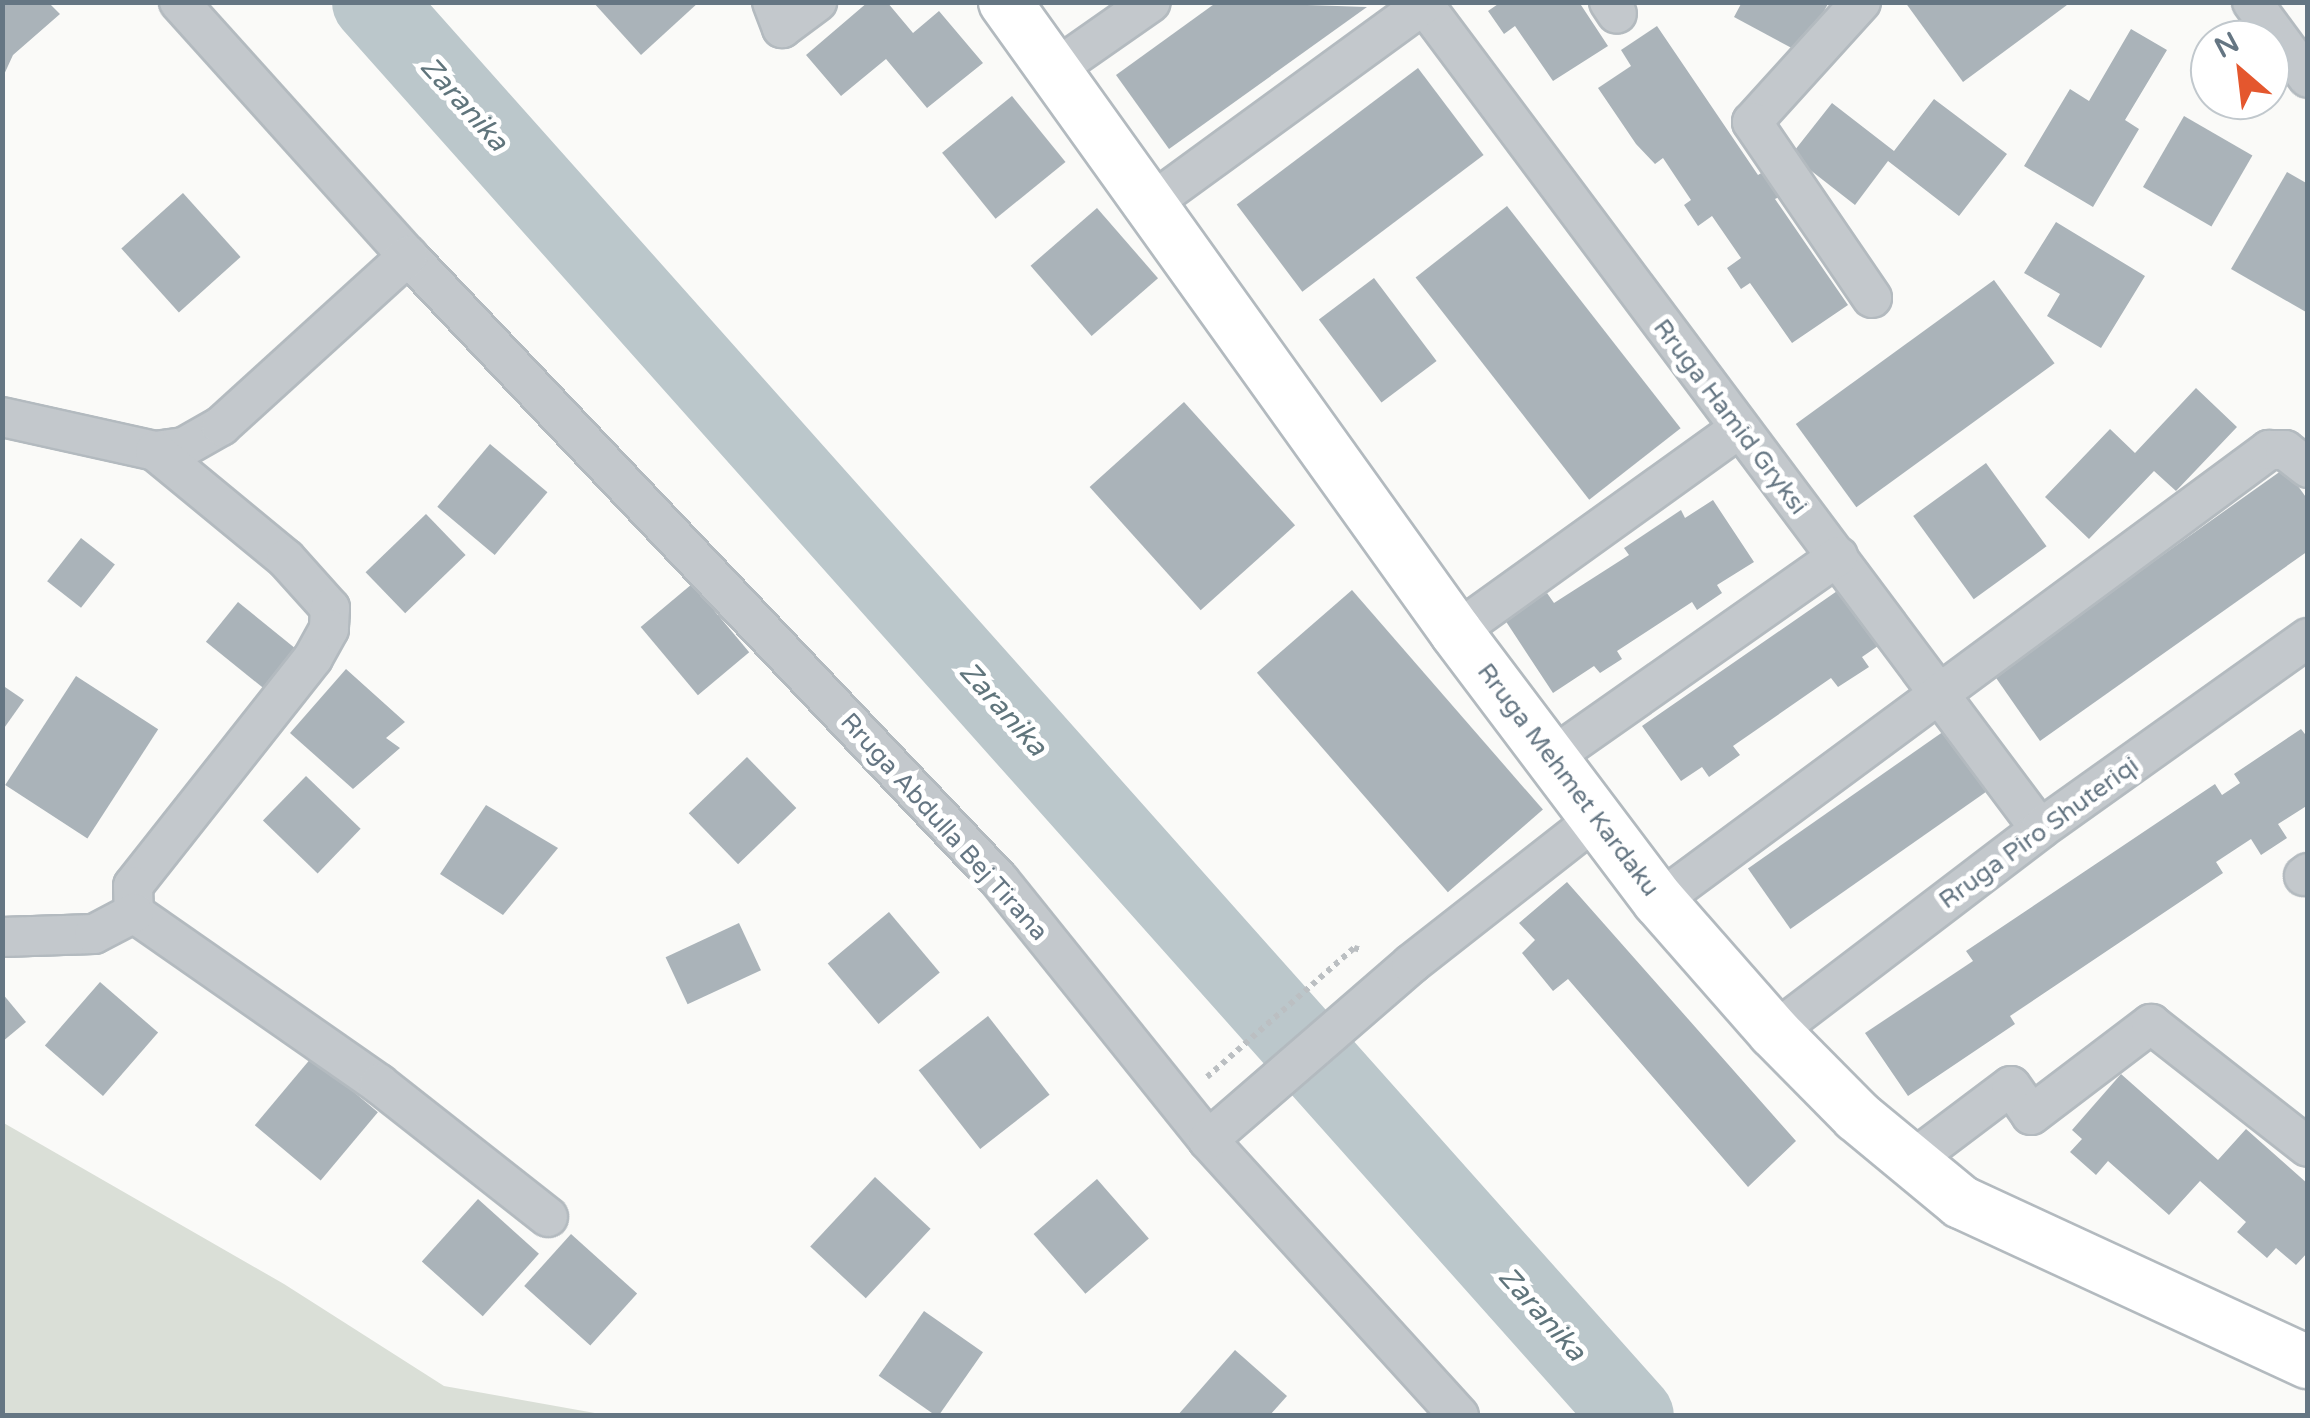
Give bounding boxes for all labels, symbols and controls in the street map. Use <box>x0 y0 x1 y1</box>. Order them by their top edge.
north arrow <box>2190 20 2290 120</box>
text: N <box>2209 25 2245 66</box>
water label: Zaranika <box>413 50 515 158</box>
street label: Rruga Hamid Gryksi <box>1647 313 1813 521</box>
water label: Zaranika <box>952 655 1054 763</box>
street label: Rruga Mehmet Kardaku <box>1471 658 1665 902</box>
street label: Rruga Abdulla Bej Tirana <box>834 707 1054 947</box>
street label: Rruga Piro Shuteriqi <box>1933 750 2145 916</box>
water label: Zaranika <box>1491 1260 1593 1368</box>

